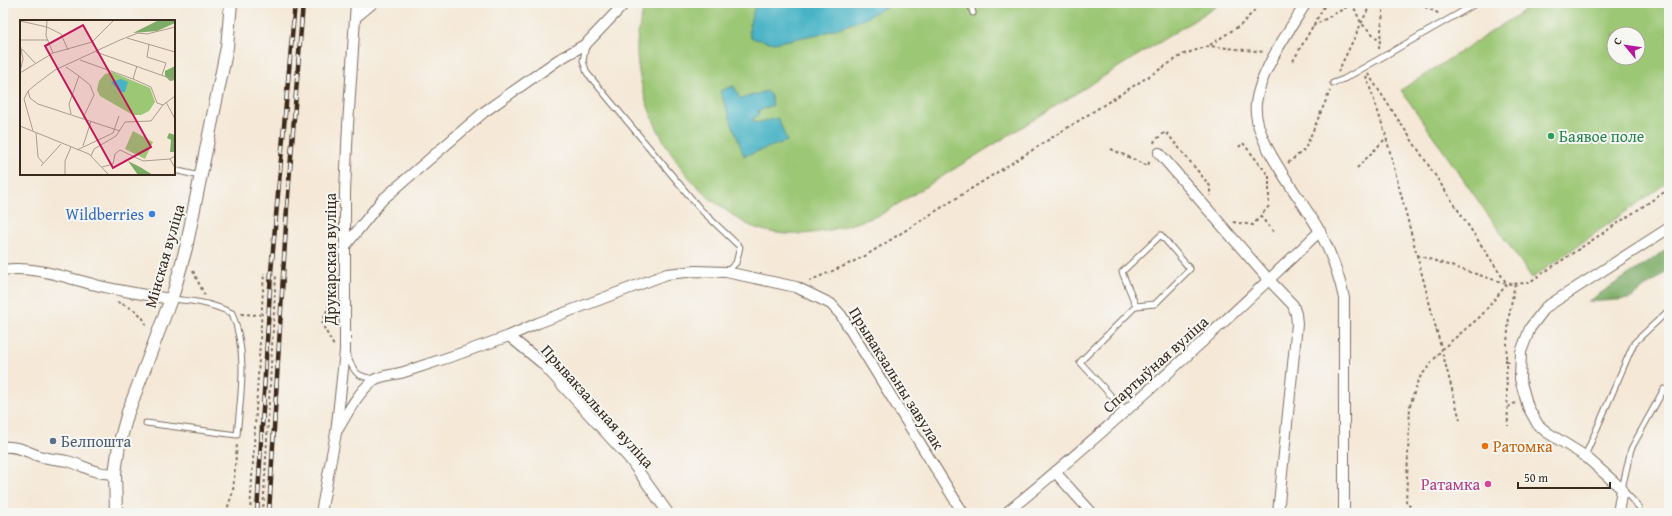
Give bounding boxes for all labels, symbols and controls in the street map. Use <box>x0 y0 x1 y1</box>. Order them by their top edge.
inset map <box>20 20 175 175</box>
north arrow <box>1606 26 1646 66</box>
text: С <box>1609 35 1626 48</box>
place label: Баявое поле <box>1559 124 1644 148</box>
marker: Баявое поле <box>1546 131 1556 141</box>
street label: Друкарская вуліца <box>318 192 342 326</box>
street label: Мінская вуліца <box>138 201 190 311</box>
place label: Wildberries <box>66 202 144 226</box>
marker: Wildberries <box>147 209 157 219</box>
street label: Прывакзальны завулак <box>843 302 951 455</box>
street label: Спартыўная вуліца <box>1097 309 1214 418</box>
street label: Прывакзальная вуліца <box>536 339 660 474</box>
place label: Белпошта <box>61 429 131 453</box>
place label: Ратомка <box>1493 434 1553 458</box>
marker: Белпошта <box>48 436 58 446</box>
marker: Ратомка <box>1480 441 1490 451</box>
scale bar <box>1518 464 1610 490</box>
text: 50 m <box>1524 469 1548 486</box>
place label: Ратамка <box>1421 472 1480 496</box>
marker: Ратамка <box>1483 479 1493 489</box>

